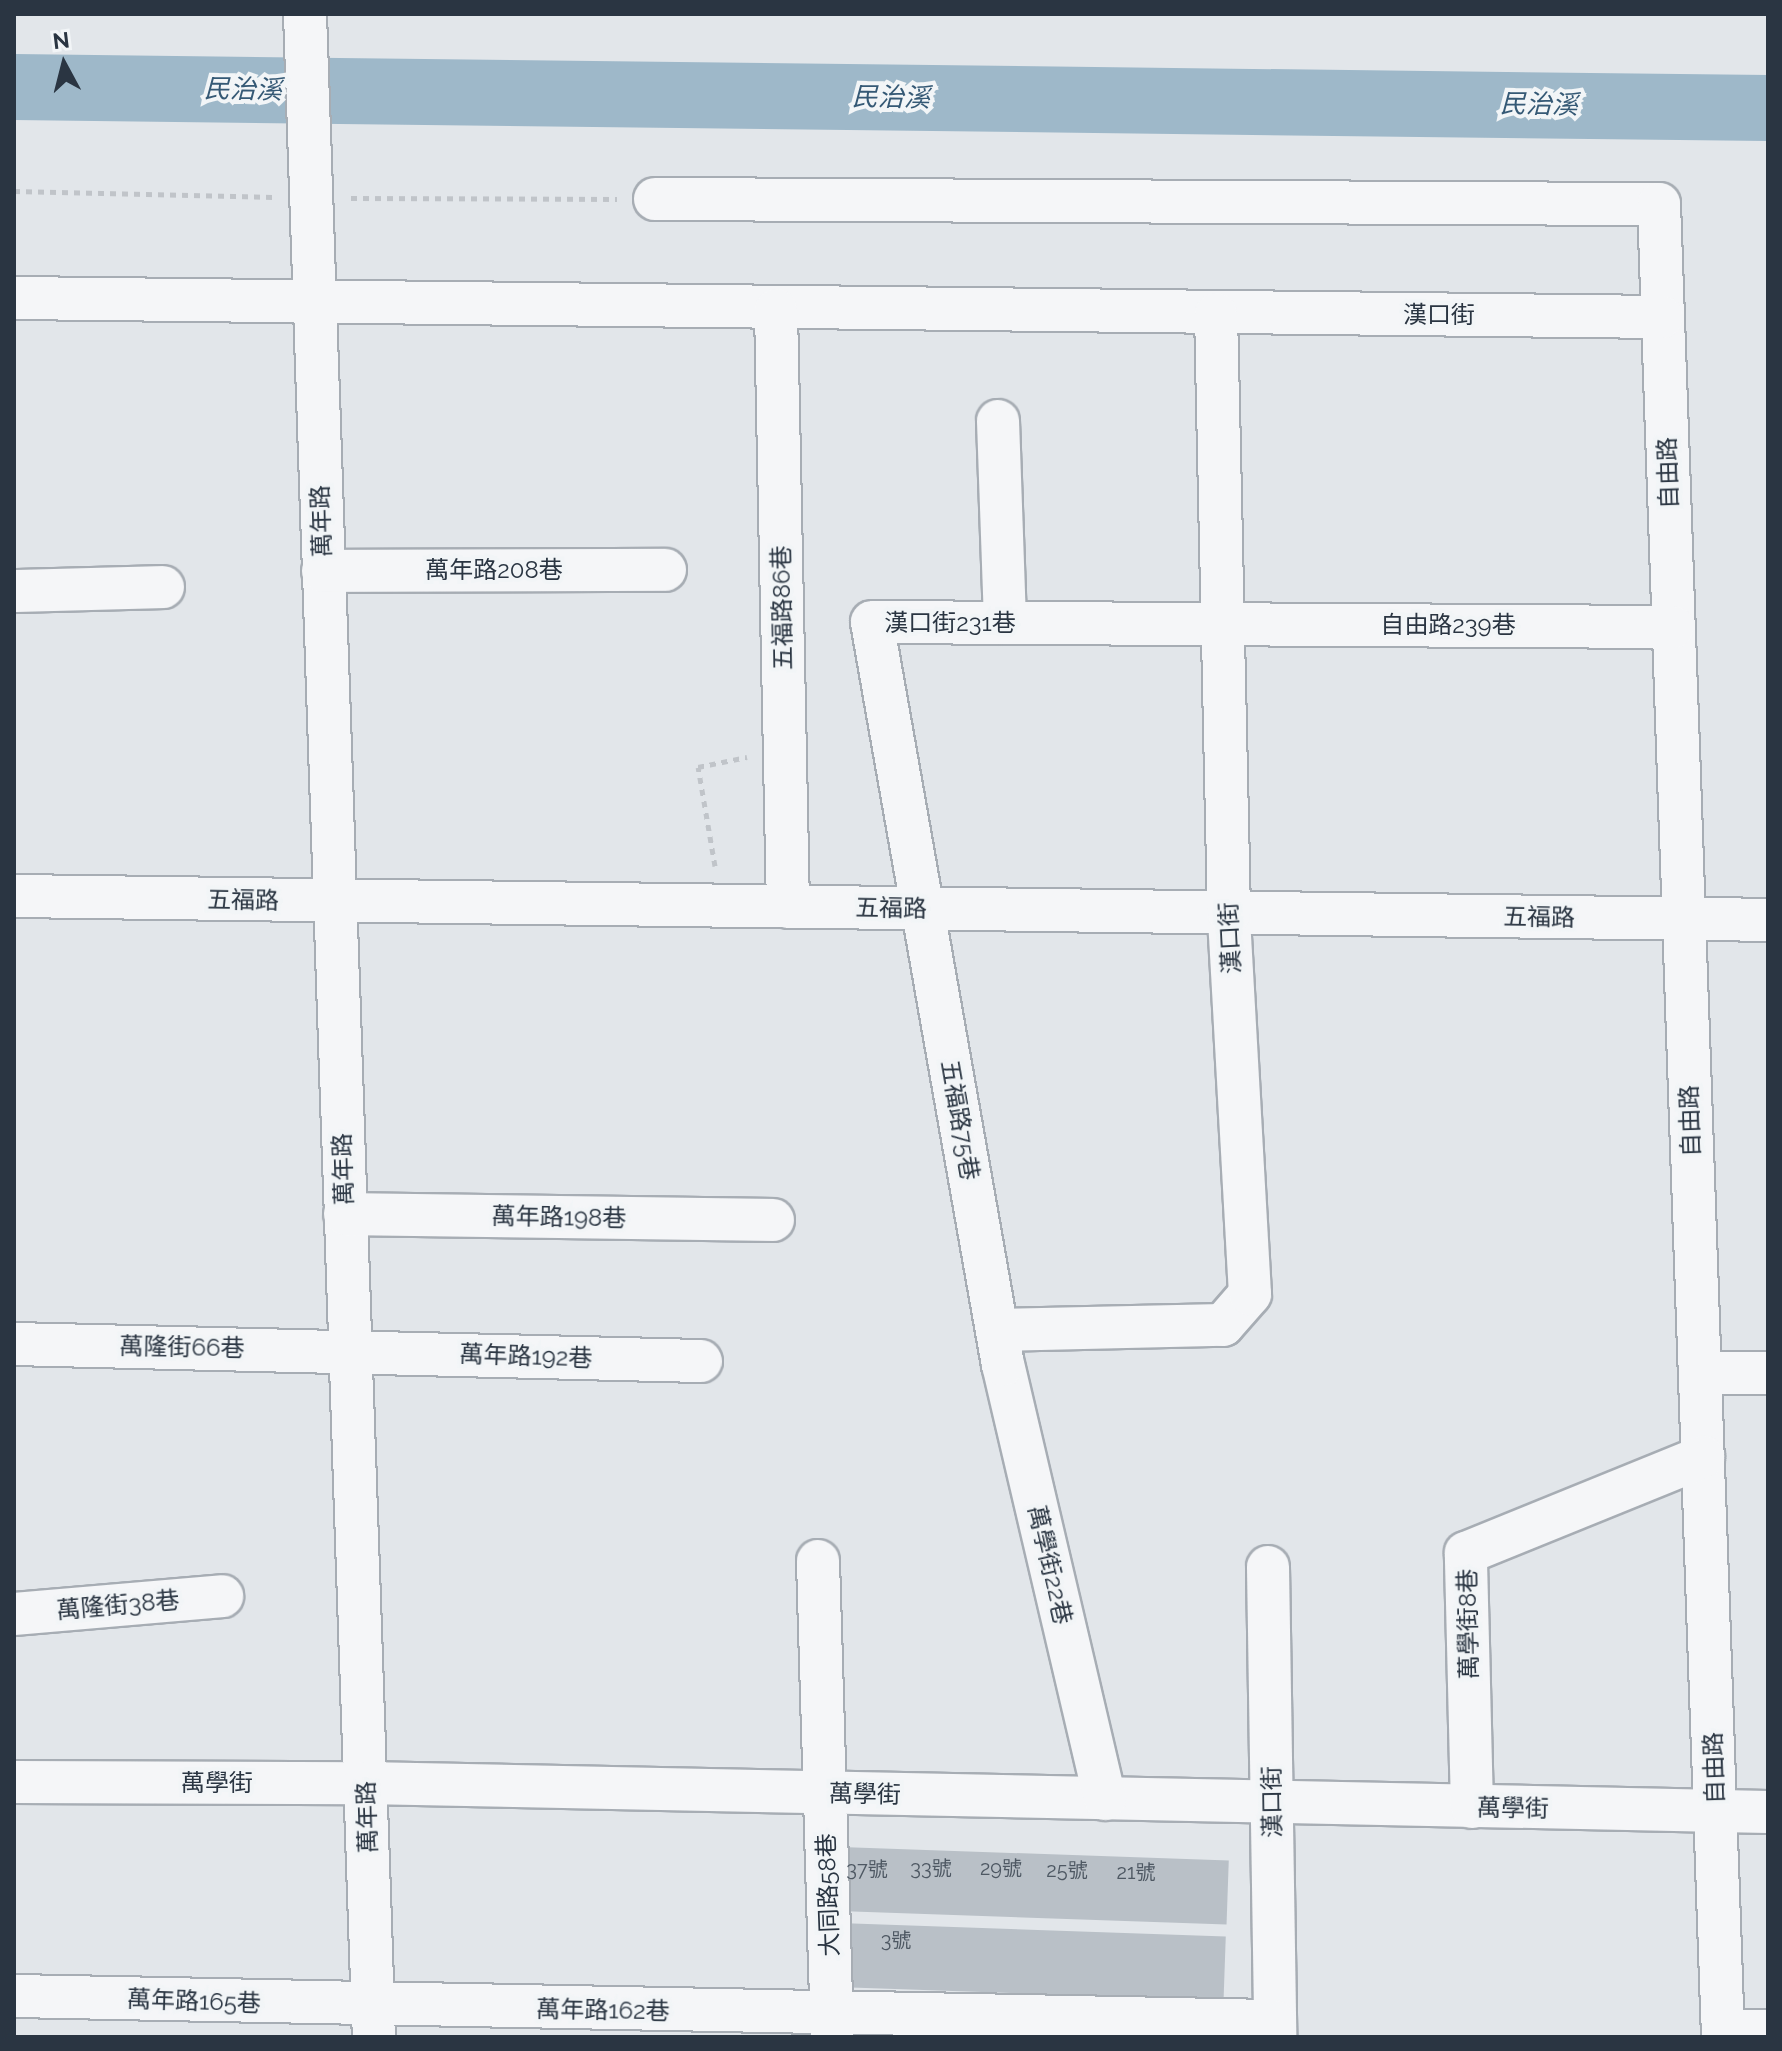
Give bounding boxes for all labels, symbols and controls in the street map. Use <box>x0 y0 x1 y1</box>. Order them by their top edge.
north arrow <box>24 24 104 104</box>
text: N <box>51 26 71 54</box>
water label: 民治溪 <box>204 74 282 106</box>
water label: 民治溪 <box>852 82 930 114</box>
water label: 民治溪 <box>1500 89 1578 121</box>
street label: 漢口街 <box>1403 301 1475 329</box>
street label: 自由路 <box>1652 437 1684 509</box>
street label: 萬年路 <box>305 485 337 557</box>
street label: 五福路86巷 <box>767 545 797 671</box>
street label: 萬年路208巷 <box>425 556 563 584</box>
street label: 漢口街231巷 <box>884 609 1016 637</box>
street label: 自由路239巷 <box>1380 611 1516 639</box>
street label: 五福路 <box>207 885 279 915</box>
street label: 五福路 <box>855 893 927 923</box>
street label: 漢口街 <box>1214 901 1246 975</box>
street label: 五福路 <box>1503 902 1575 932</box>
street label: 五福路75巷 <box>935 1058 985 1182</box>
street label: 自由路 <box>1674 1085 1706 1157</box>
street label: 萬年路 <box>327 1133 359 1205</box>
street label: 萬年路198巷 <box>491 1201 627 1233</box>
street label: 萬隆街66巷 <box>119 1332 245 1362</box>
street label: 萬年路192巷 <box>459 1339 593 1373</box>
street label: 萬學街22巷 <box>1022 1503 1078 1627</box>
street label: 萬學街8巷 <box>1453 1569 1483 1679</box>
street label: 萬隆街38巷 <box>55 1585 181 1625</box>
street label: 自由路 <box>1698 1732 1730 1804</box>
street label: 漢口街 <box>1257 1766 1287 1838</box>
street label: 萬學街 <box>181 1769 253 1797</box>
street label: 萬學街 <box>829 1779 901 1809</box>
street label: 萬年路 <box>351 1781 383 1853</box>
street label: 萬學街 <box>1477 1793 1549 1823</box>
street label: 大同路58巷 <box>811 1833 845 1957</box>
house number: 33號 <box>910 1856 952 1880</box>
house number: 29號 <box>980 1856 1022 1880</box>
house number: 37號 <box>846 1857 888 1881</box>
house number: 25號 <box>1046 1858 1088 1882</box>
house number: 21號 <box>1117 1860 1155 1884</box>
house number: 3號 <box>881 1928 911 1952</box>
street label: 萬年路165巷 <box>127 1984 261 2018</box>
street label: 萬年路162巷 <box>536 1994 670 2026</box>

